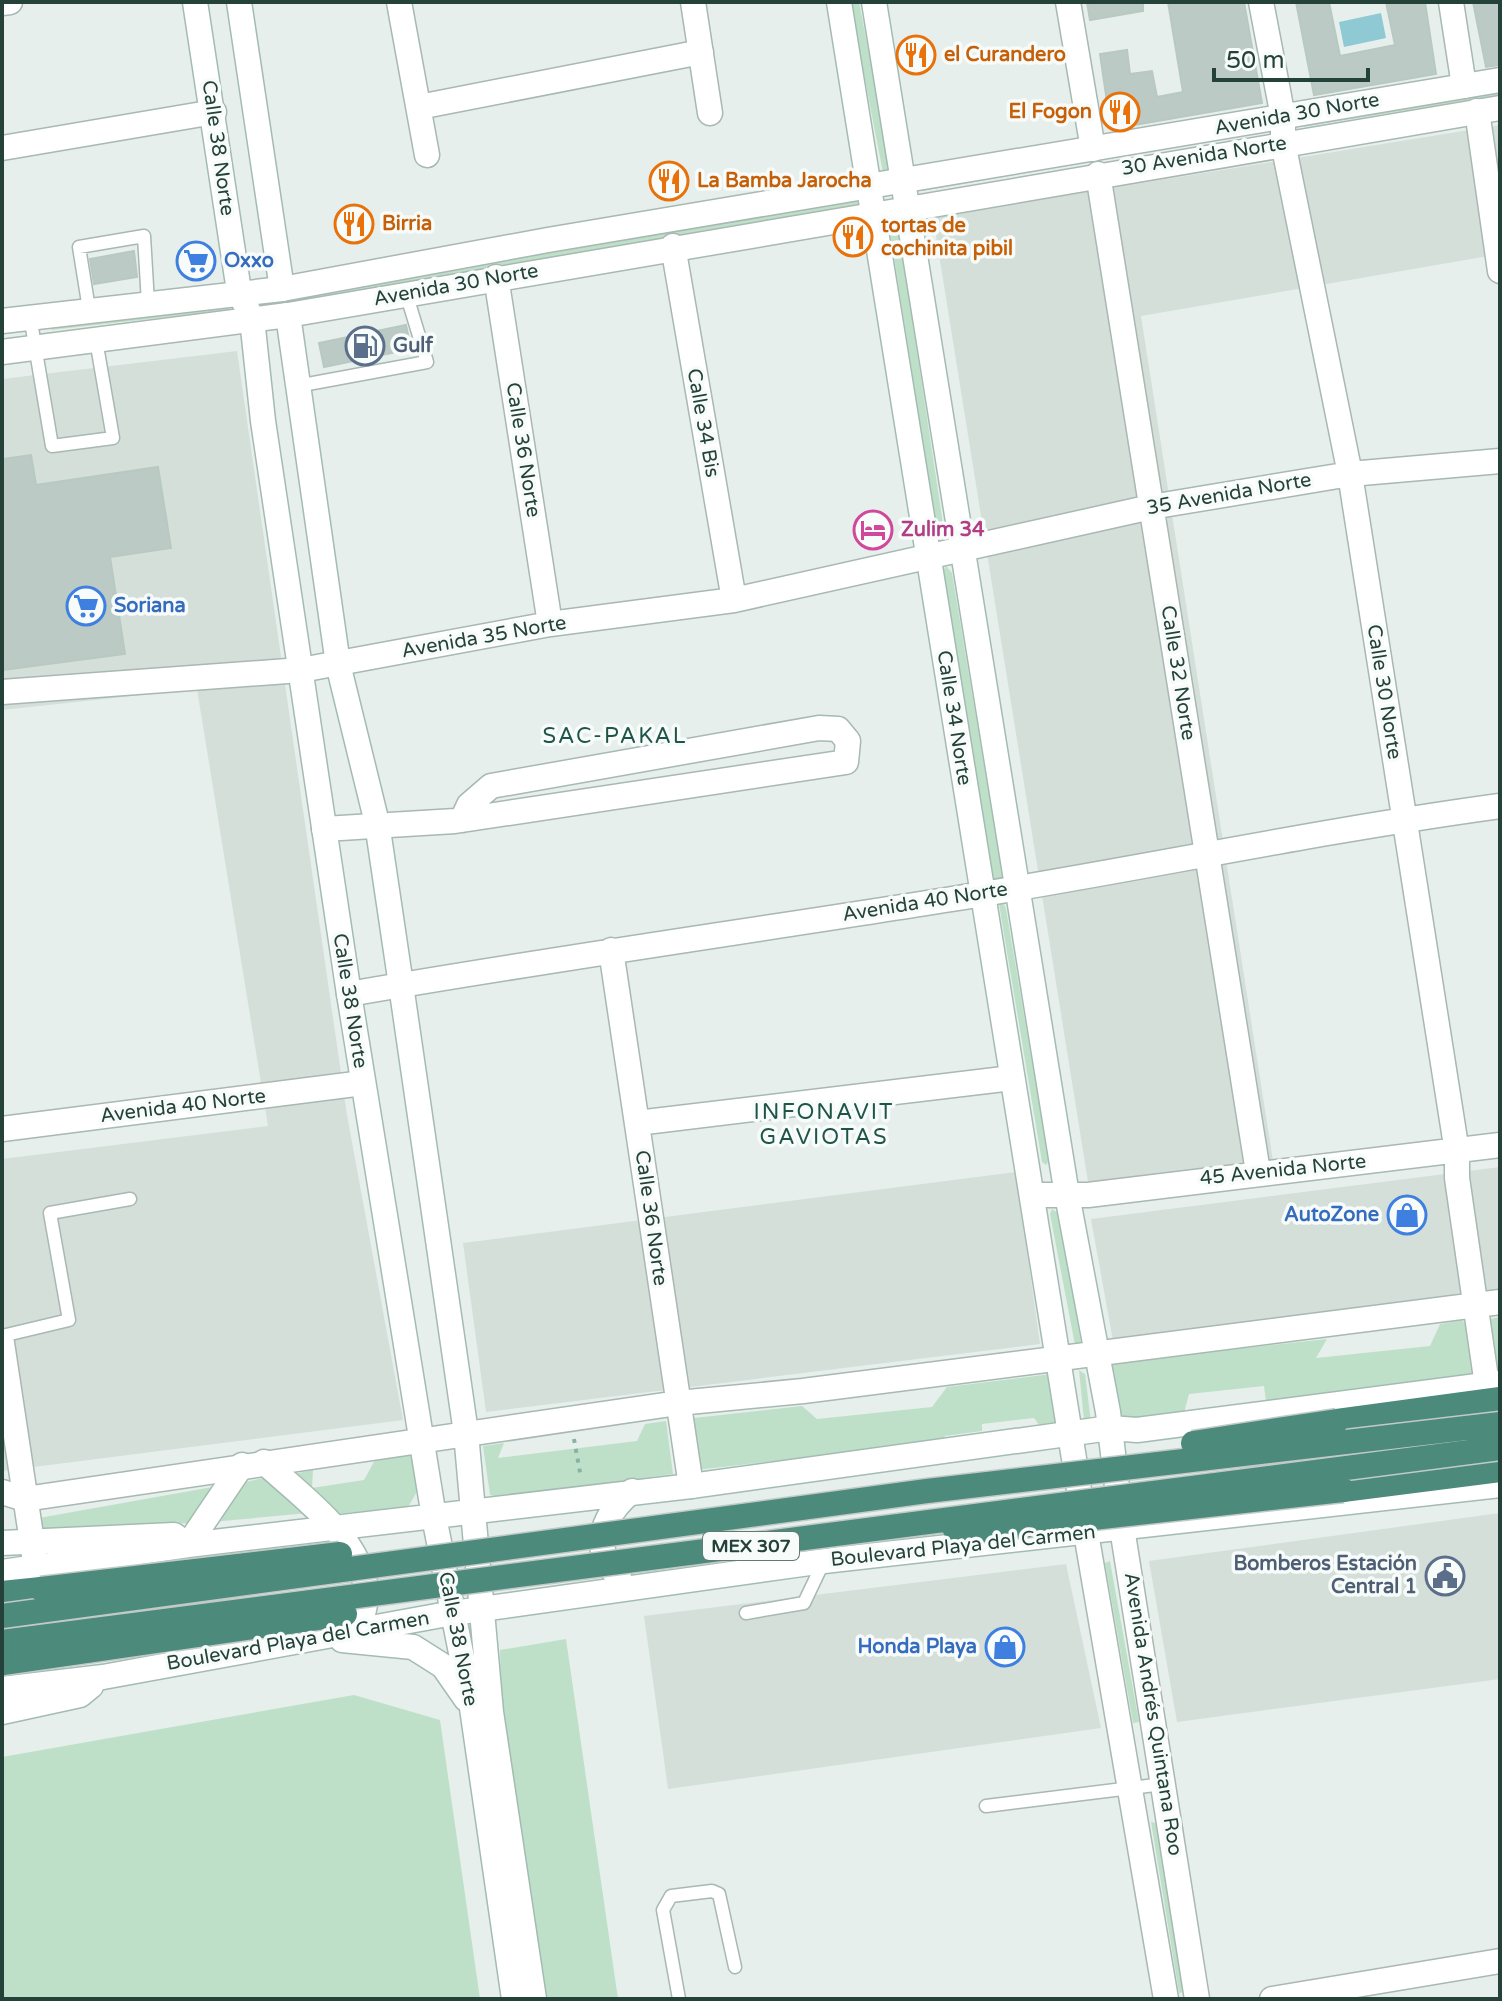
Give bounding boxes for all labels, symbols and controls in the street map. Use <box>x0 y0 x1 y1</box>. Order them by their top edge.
scale bar <box>1214 32 1368 82</box>
restaurant icon: el Curandero <box>895 34 937 76</box>
place label: el Curandero <box>944 43 1066 67</box>
text: 50 m <box>1226 46 1284 75</box>
street label: Calle 38 Norte <box>197 79 239 217</box>
street label: Avenida 30 Norte <box>1213 88 1381 140</box>
restaurant icon: El Fogon <box>1099 91 1141 133</box>
place label: El Fogon <box>1009 100 1092 124</box>
street label: 30 Avenida Norte <box>1120 131 1288 181</box>
restaurant icon: La Bamba Jarocha <box>648 160 690 202</box>
place label: La Bamba Jarocha <box>697 169 872 193</box>
restaurant icon: Birria <box>333 203 375 245</box>
place label: Birria <box>382 212 432 236</box>
place label: tortas de cochinita pibil <box>881 214 1013 261</box>
restaurant icon: tortas de cochinita pibil <box>832 216 874 258</box>
supermarket icon: Oxxo <box>175 240 217 282</box>
place label: Oxxo <box>224 249 274 273</box>
street label: Avenida 30 Norte <box>372 259 540 311</box>
fuel station icon: Gulf <box>344 325 386 367</box>
place label: Gulf <box>393 334 433 358</box>
street label: Calle 34 Bis <box>682 367 724 479</box>
street label: Calle 36 Norte <box>500 381 546 519</box>
street label: 35 Avenida Norte <box>1145 468 1313 520</box>
hotel icon: Zulim 34 <box>852 509 894 551</box>
place label: Zulim 34 <box>901 518 985 542</box>
supermarket icon: Soriana <box>65 585 107 627</box>
place label: Soriana <box>114 594 186 618</box>
street label: Calle 32 Norte <box>1155 604 1201 742</box>
street label: Avenida 35 Norte <box>400 611 568 663</box>
street label: Calle 30 Norte <box>1361 623 1407 761</box>
street label: Calle 34 Norte <box>931 649 977 787</box>
district label: SAC-PAKAL <box>542 723 688 749</box>
street label: Avenida 40 Norte <box>841 877 1009 927</box>
street label: Calle 38 Norte <box>327 932 373 1070</box>
street label: Avenida 40 Norte <box>99 1084 267 1128</box>
district label: INFONAVIT GAVIOTAS <box>754 1099 894 1150</box>
street label: Calle 36 Norte <box>630 1149 672 1287</box>
street label: 45 Avenida Norte <box>1199 1149 1367 1191</box>
shop icon: AutoZone <box>1386 1194 1428 1236</box>
place label: AutoZone <box>1284 1203 1379 1227</box>
street label: Boulevard Playa del Carmen <box>829 1520 1097 1572</box>
road number: MEX 307 <box>703 1532 799 1560</box>
place label: Bomberos Estación Central 1 <box>1233 1552 1417 1599</box>
public building icon: Bomberos Estación Central 1 <box>1424 1555 1466 1597</box>
street label: Calle 38 Norte <box>433 1570 483 1708</box>
street label: Avenida Andrés Quintana Roo <box>1119 1571 1187 1857</box>
street label: Boulevard Playa del Carmen <box>165 1606 431 1676</box>
shop icon: Honda Playa <box>984 1626 1026 1668</box>
place label: Honda Playa <box>858 1635 977 1659</box>

